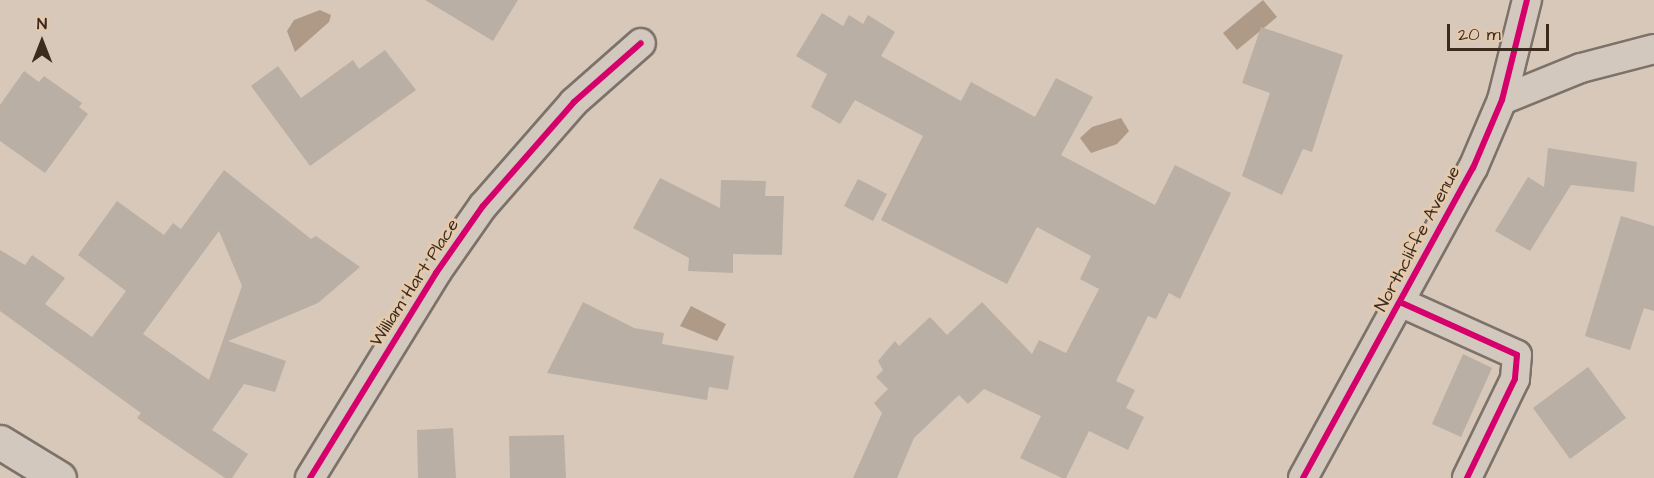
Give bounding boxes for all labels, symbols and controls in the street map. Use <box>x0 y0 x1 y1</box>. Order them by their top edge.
north arrow <box>12 12 72 72</box>
scale bar <box>1450 12 1552 50</box>
text: N <box>37 13 47 35</box>
text: 20 m <box>1458 22 1501 47</box>
street label: Northcliffe Avenue <box>1371 163 1465 315</box>
street label: William Hart Place <box>366 215 464 351</box>

